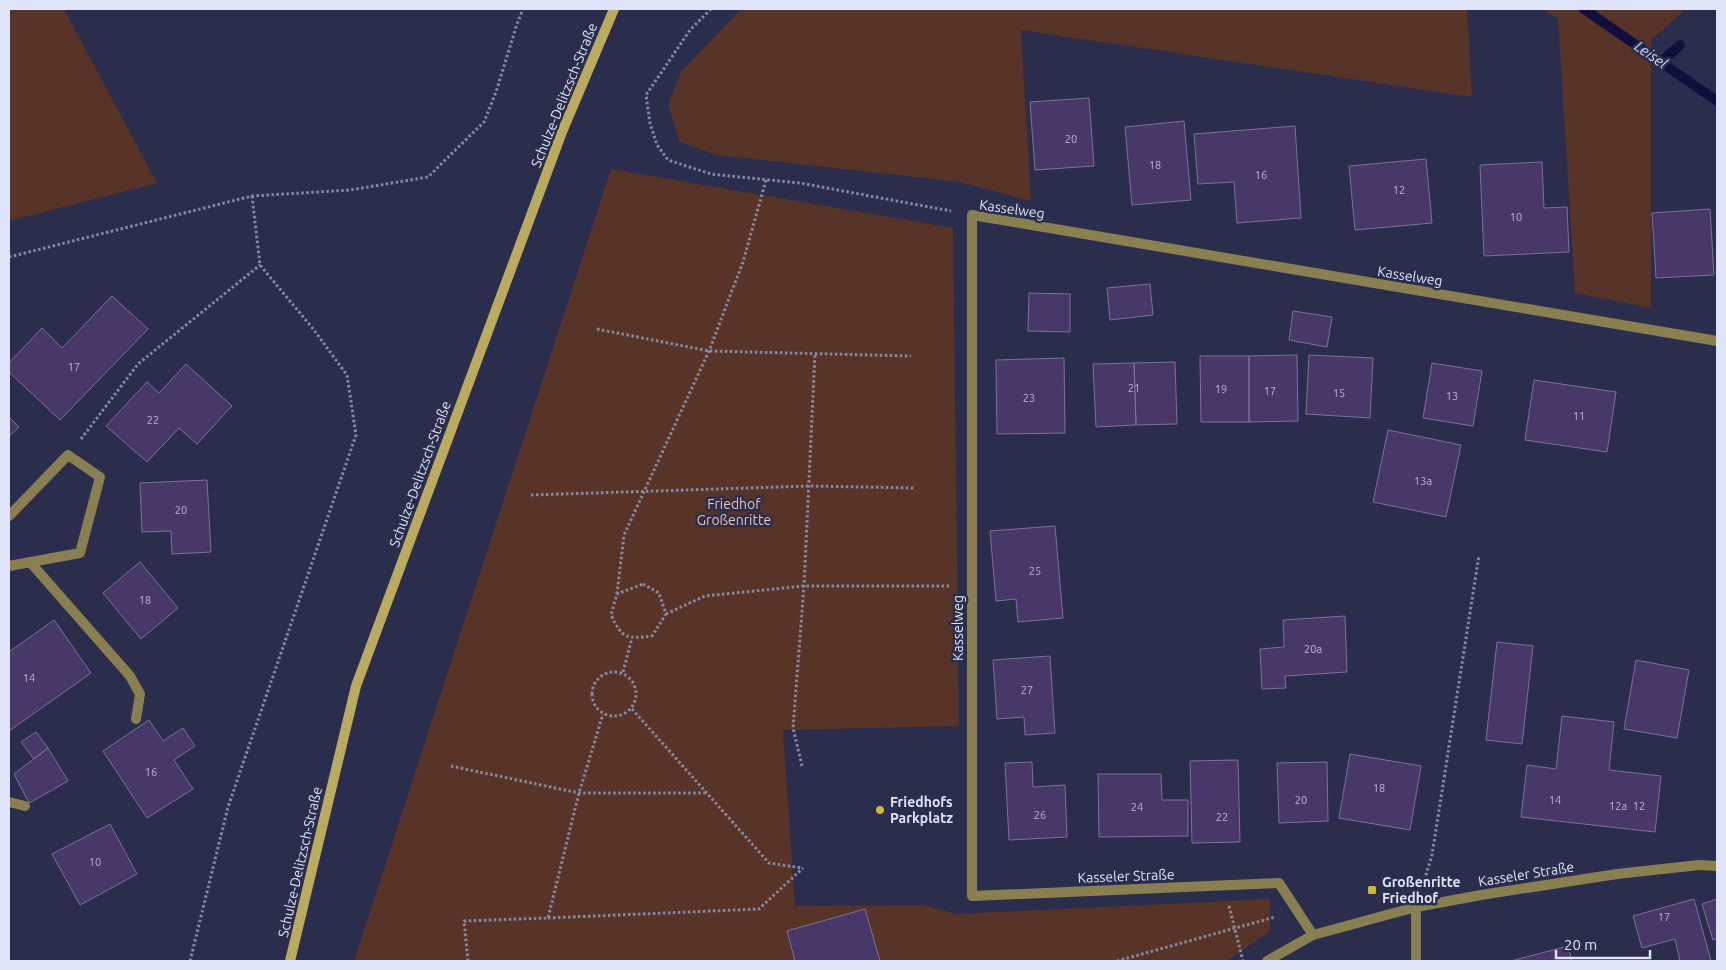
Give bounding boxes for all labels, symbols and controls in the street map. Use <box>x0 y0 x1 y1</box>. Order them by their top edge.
street label: Schulze-Delitzsch-Straße <box>528 20 600 170</box>
water label: Leisel <box>1632 37 1672 72</box>
house number: 20 <box>1065 133 1077 145</box>
house number: 18 <box>1149 159 1161 171</box>
house number: 16 <box>1255 169 1267 181</box>
house number: 12 <box>1393 184 1405 196</box>
street label: Kasselweg <box>978 196 1046 222</box>
house number: 10 <box>1510 211 1522 223</box>
street label: Kasselweg <box>1376 263 1444 289</box>
house number: 17 <box>68 361 80 373</box>
house number: 21 <box>1128 382 1140 394</box>
house number: 19 <box>1215 383 1227 395</box>
house number: 17 <box>1264 385 1276 397</box>
house number: 15 <box>1333 387 1345 399</box>
house number: 13 <box>1446 390 1458 402</box>
house number: 23 <box>1023 392 1035 404</box>
street label: Schulze-Delitzsch-Straße <box>386 399 454 549</box>
house number: 11 <box>1573 410 1585 422</box>
house number: 22 <box>147 414 159 426</box>
house number: 13a <box>1414 475 1432 487</box>
park label: Friedhof Großenritte <box>697 496 771 528</box>
house number: 20 <box>175 504 187 516</box>
house number: 25 <box>1029 565 1041 577</box>
house number: 18 <box>139 594 151 606</box>
street label: Kasselweg <box>950 595 966 661</box>
house number: 20a <box>1304 643 1322 655</box>
house number: 14 <box>23 672 35 684</box>
house number: 27 <box>1021 684 1033 696</box>
house number: 16 <box>145 766 157 778</box>
house number: 18 <box>1373 782 1385 794</box>
street label: Schulze-Delitzsch-Straße <box>275 785 325 939</box>
place label: Friedhofs Parkplatz <box>890 794 953 826</box>
house number: 20 <box>1295 794 1307 806</box>
house number: 14 <box>1549 794 1561 806</box>
house number: 12a <box>1609 800 1627 812</box>
house number: 12 <box>1633 800 1645 812</box>
house number: 24 <box>1131 801 1143 813</box>
marker: Friedhofs Parkplatz <box>874 804 886 816</box>
house number: 26 <box>1034 809 1046 821</box>
house number: 22 <box>1216 811 1228 823</box>
house number: 10 <box>89 856 101 868</box>
street label: Kasseler Straße <box>1477 859 1575 889</box>
street label: Kasseler Straße <box>1077 866 1175 886</box>
place label: Großenritte Friedhof <box>1382 874 1461 906</box>
marker: Großenritte Friedhof <box>1366 884 1378 896</box>
house number: 17 <box>1658 911 1670 923</box>
scale bar <box>1556 928 1650 960</box>
text: 20 m <box>1564 936 1597 953</box>

